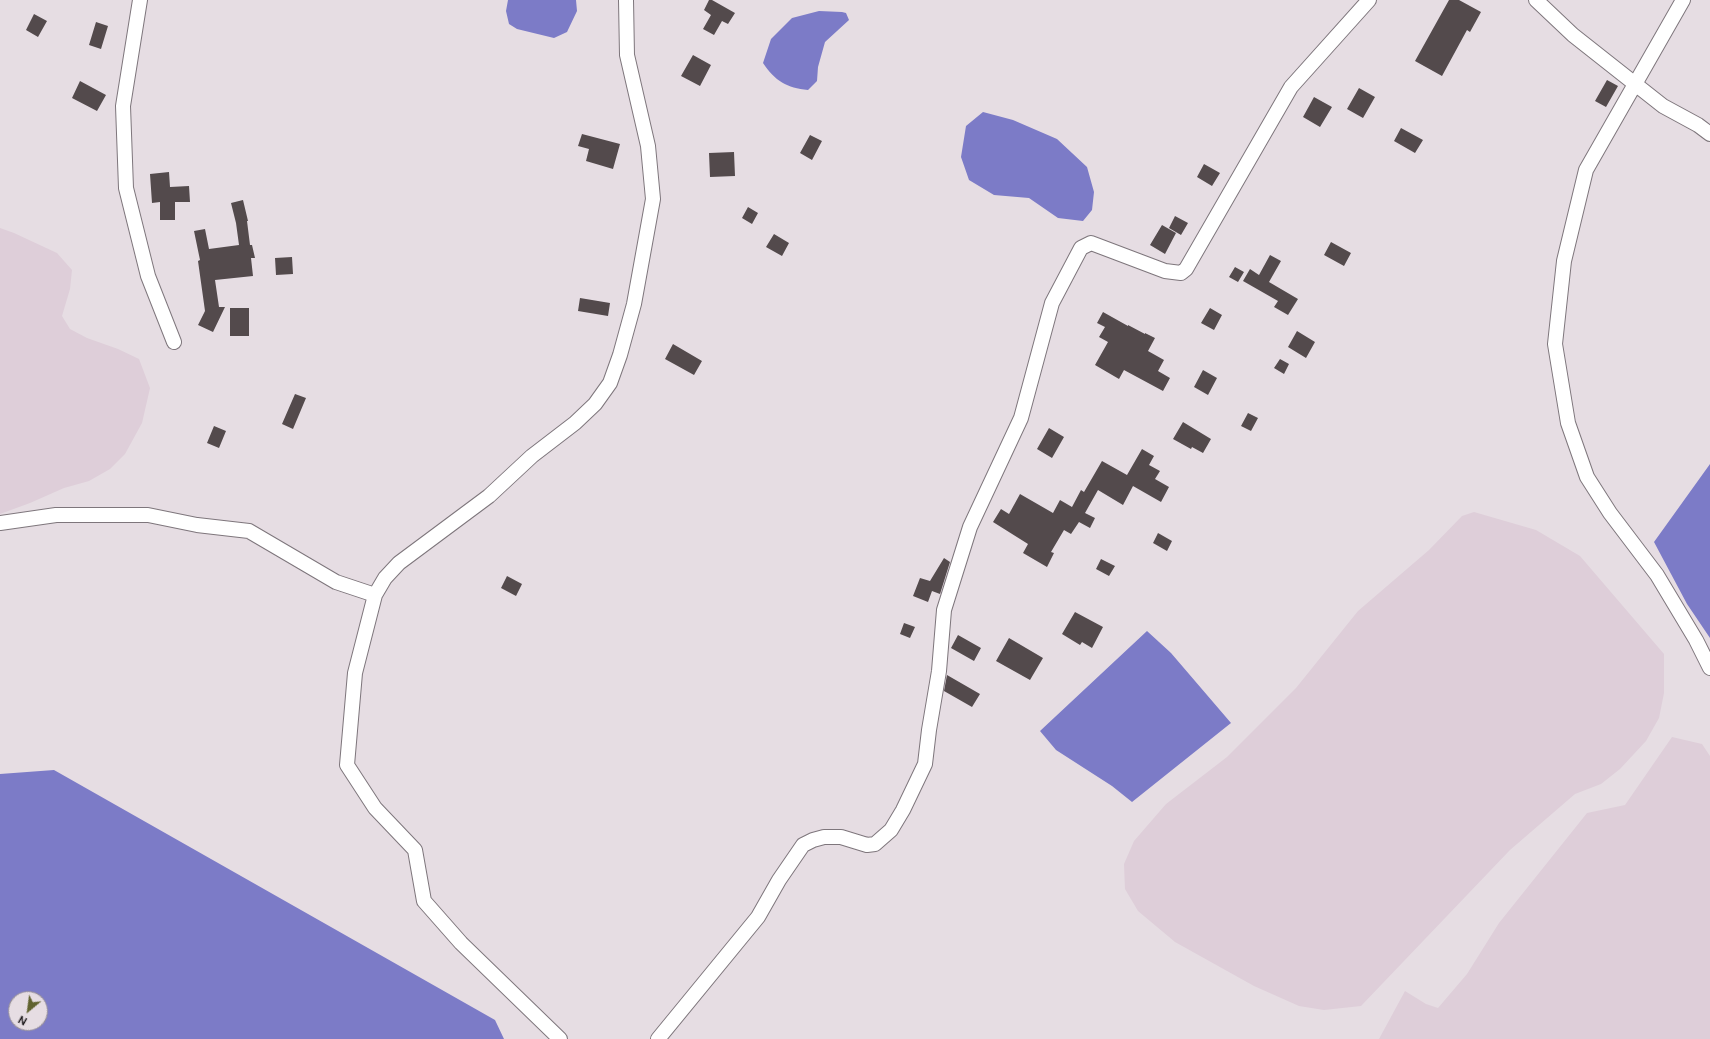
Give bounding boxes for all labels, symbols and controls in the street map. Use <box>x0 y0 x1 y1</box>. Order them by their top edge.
north arrow <box>8 991 48 1031</box>
text: N <box>16 1013 29 1028</box>

